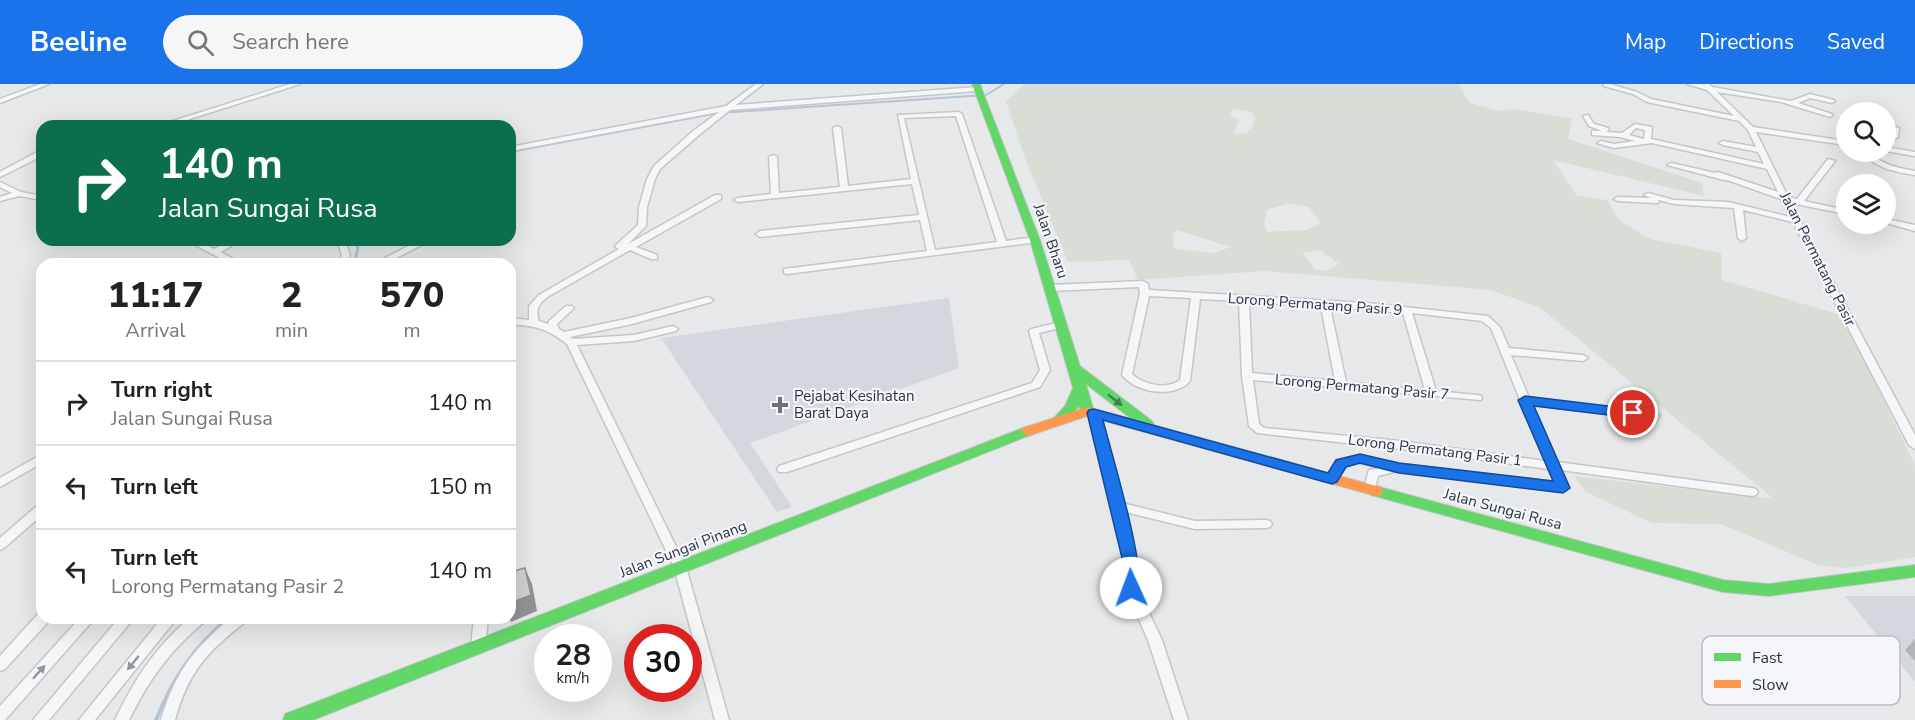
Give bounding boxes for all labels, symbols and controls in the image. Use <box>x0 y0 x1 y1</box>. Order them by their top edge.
search box <box>163 15 583 69</box>
text: Beeline <box>30 23 127 61</box>
icon: search <box>184 26 217 59</box>
text: Search here <box>232 27 349 57</box>
text: Map <box>1625 28 1666 56</box>
text: Directions <box>1699 28 1794 56</box>
text: Saved <box>1827 28 1885 56</box>
map controls <box>1836 102 1896 234</box>
button: search <box>1836 102 1896 162</box>
text: 140 m <box>159 136 283 193</box>
icon: right <box>60 144 138 222</box>
button: layers <box>1836 174 1896 234</box>
street label: Jalan Permatang Pasir <box>1775 187 1861 330</box>
text: Jalan Sungai Rusa <box>159 190 378 227</box>
street label: Jalan Bharu <box>1029 200 1073 281</box>
text: 11:17 <box>108 271 203 320</box>
text: 2 <box>281 271 302 320</box>
text: 570 <box>380 271 444 320</box>
street label: Lorong Permatang Pasir 9 <box>1227 288 1403 320</box>
text: Arrival <box>125 317 186 344</box>
text: min <box>275 317 308 344</box>
text: m <box>403 317 421 344</box>
street label: Lorong Permatang Pasir 7 <box>1274 369 1450 405</box>
text: Turn right <box>111 375 212 405</box>
place label: Pejabat Kesihatan Barat Daya <box>794 386 915 423</box>
icon: right <box>60 387 93 420</box>
pin <box>1607 387 1658 438</box>
text: 140 m <box>428 388 492 418</box>
one-way arrow <box>1107 393 1123 406</box>
marker: Pejabat Kesihatan Barat Daya <box>771 396 789 414</box>
icon: arrive <box>1616 396 1649 429</box>
text: Jalan Sungai Rusa <box>111 405 273 432</box>
street label: Lorong Permatang Pasir 1 <box>1347 429 1523 471</box>
icon: left <box>60 471 93 504</box>
text: Turn left <box>111 472 198 502</box>
text: 150 m <box>428 472 492 502</box>
street label: Jalan Sungai Rusa <box>1441 483 1564 534</box>
street label: Jalan Sungai Pinang <box>616 516 749 583</box>
text: Turn left <box>111 543 198 573</box>
icon: left <box>60 555 93 588</box>
text: 140 m <box>428 556 492 586</box>
position arrow <box>1099 556 1163 620</box>
text: Lorong Permatang Pasir 2 <box>111 573 344 600</box>
speed limit sign: 30 <box>624 624 702 702</box>
text: 28 <box>555 635 591 676</box>
legend <box>1702 636 1900 705</box>
text: Fast <box>1752 647 1783 669</box>
one-way arrow <box>126 655 139 671</box>
one-way arrow <box>32 665 46 680</box>
text: km/h <box>556 668 590 688</box>
text: Slow <box>1752 674 1789 696</box>

